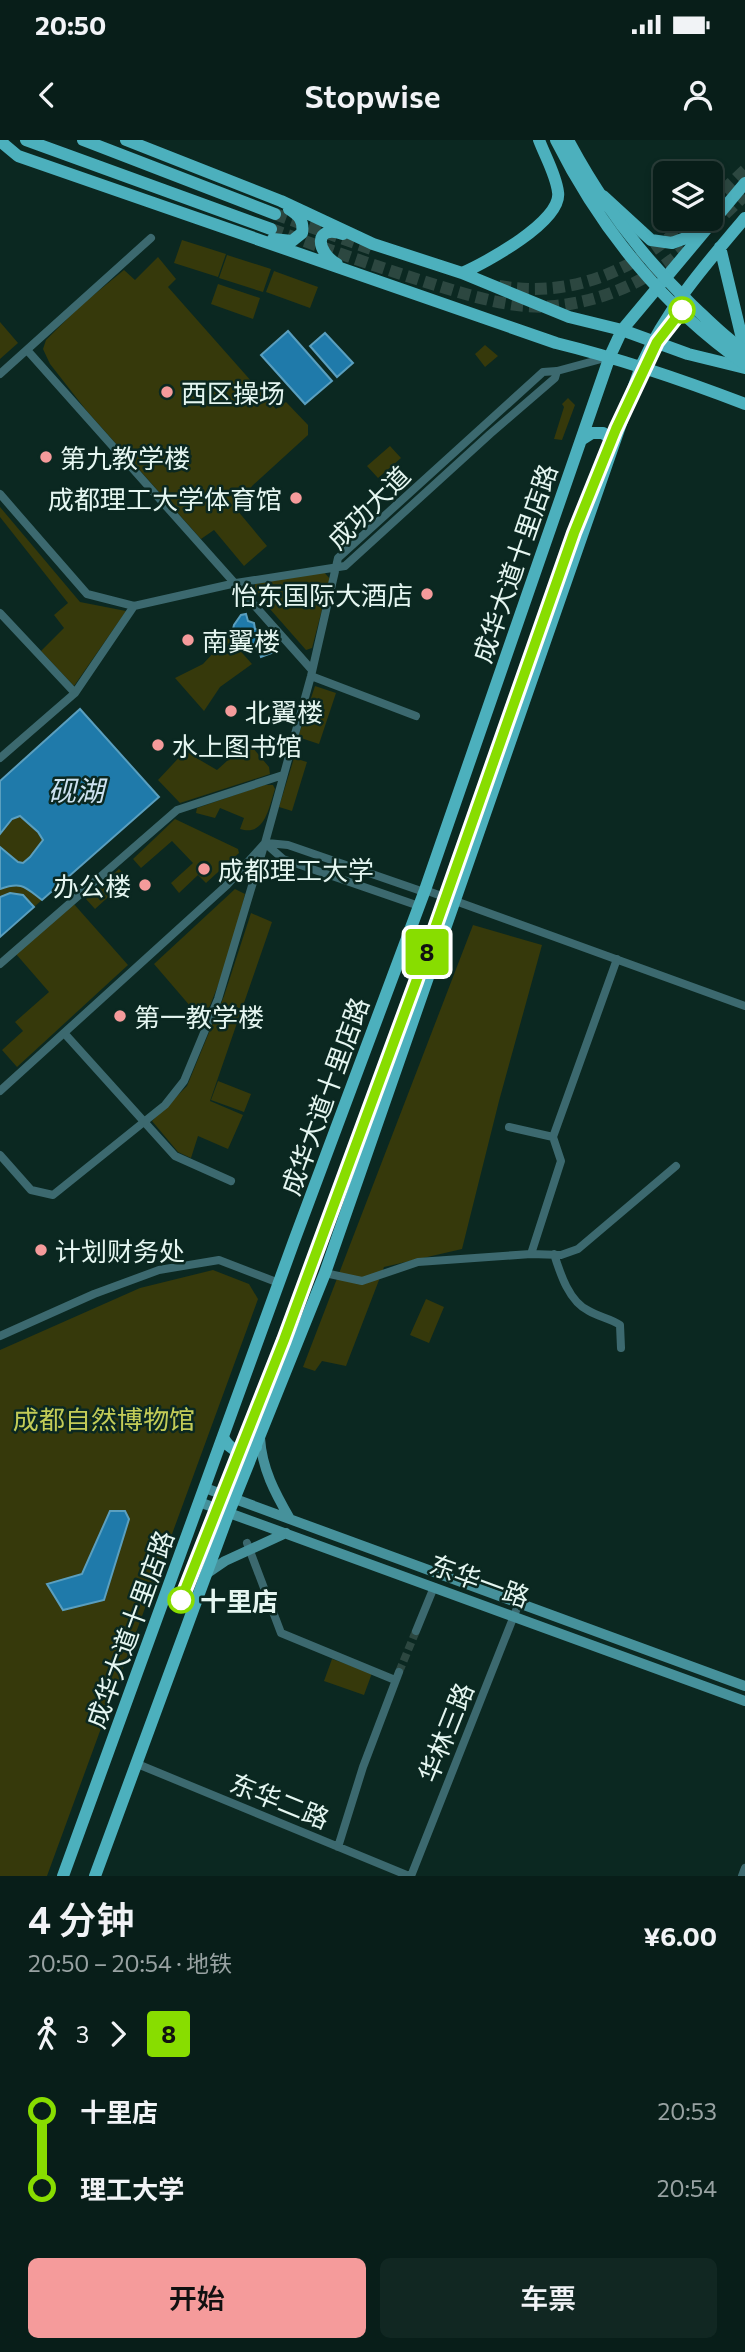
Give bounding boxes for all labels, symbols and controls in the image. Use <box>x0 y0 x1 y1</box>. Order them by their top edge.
text: 20:50 <box>35 9 106 40</box>
text: Stopwise <box>304 75 441 115</box>
icon: back <box>28 76 66 114</box>
icon: person <box>679 76 717 114</box>
map controls <box>653 161 723 231</box>
button: layers <box>653 161 723 231</box>
unlabelled marker <box>669 297 695 323</box>
place label: 西区操场 <box>181 377 285 408</box>
marker: 西区操场 <box>159 384 175 400</box>
place label: 第九教学楼 <box>60 442 190 473</box>
marker: 第九教学楼 <box>38 449 54 465</box>
street label: 成功大道 <box>320 459 416 555</box>
street label: 成华大道十里店路 <box>465 460 563 666</box>
place label: 成都理工大学体育馆 <box>48 483 282 514</box>
marker: 成都理工大学体育馆 <box>288 490 304 506</box>
place label: 怡东国际大酒店 <box>231 579 413 610</box>
marker: 怡东国际大酒店 <box>419 586 435 602</box>
place label: 南翼楼 <box>202 625 280 656</box>
marker: 南翼楼 <box>180 632 196 648</box>
place label: 北翼楼 <box>245 696 323 727</box>
marker: 北翼楼 <box>223 703 239 719</box>
place label: 水上图书馆 <box>172 730 302 761</box>
marker: 水上图书馆 <box>150 737 166 753</box>
water label: 砚湖 <box>48 773 108 807</box>
place label: 成都理工大学 <box>218 854 374 885</box>
marker: 成都理工大学 <box>196 861 212 877</box>
place label: 办公楼 <box>53 870 131 901</box>
marker: 办公楼 <box>137 877 153 893</box>
line badge: 8 <box>404 929 450 975</box>
text: 8 <box>420 937 434 966</box>
street label: 成华大道十里店路 <box>274 993 374 1199</box>
place label: 第一教学楼 <box>134 1001 264 1032</box>
marker: 第一教学楼 <box>112 1008 128 1024</box>
place label: 计划财务处 <box>55 1235 185 1266</box>
marker: 计划财务处 <box>33 1242 49 1258</box>
park label: 成都自然博物馆 <box>13 1403 195 1434</box>
street label: 成华大道十里店路 <box>79 1526 179 1732</box>
street label: 东华一路 <box>426 1548 534 1612</box>
place label: 十里店 <box>200 1585 278 1616</box>
marker: 十里店 <box>168 1587 194 1613</box>
street label: 华林三路 <box>411 1678 479 1786</box>
street label: 东华二路 <box>226 1766 334 1834</box>
text: 4 分钟 <box>28 1895 134 1942</box>
text: ¥6.00 <box>644 1920 717 1951</box>
text: 20:50 – 20:54 · 地铁 <box>28 1949 232 1977</box>
icon: walk <box>28 2015 66 2053</box>
icon: forward <box>99 2015 137 2053</box>
text: 8 <box>161 2019 176 2048</box>
text: 3 <box>76 2020 89 2048</box>
text: 十里店 <box>80 2096 158 2127</box>
text: 20:53 <box>658 2097 717 2125</box>
text: 理工大学 <box>80 2173 184 2204</box>
text: 20:54 <box>657 2174 717 2202</box>
button: 开始 <box>28 2258 366 2338</box>
button: 车票 <box>380 2258 717 2338</box>

